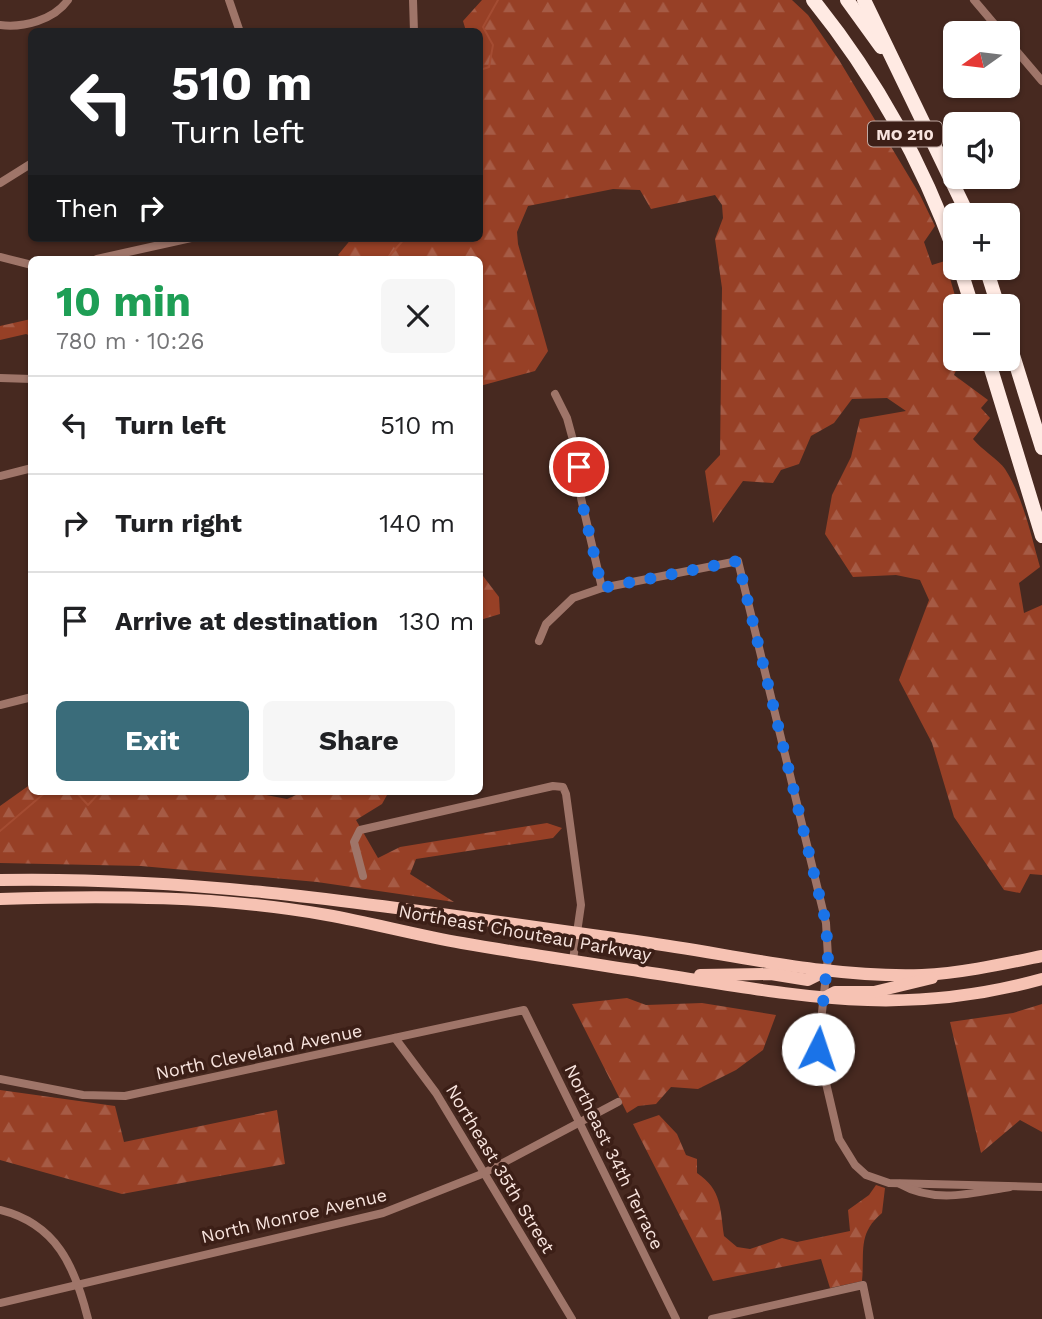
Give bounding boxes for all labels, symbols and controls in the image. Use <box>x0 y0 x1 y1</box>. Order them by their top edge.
north arrow <box>943 21 1020 98</box>
map controls <box>943 21 1020 371</box>
text: 510 m <box>171 54 312 112</box>
icon: left <box>56 56 147 147</box>
button: sound <box>943 112 1020 189</box>
text: Turn left <box>171 113 304 151</box>
road number: MO 210 <box>868 122 942 146</box>
icon: right <box>132 189 170 227</box>
text: Then <box>56 193 118 223</box>
button: + <box>943 203 1020 280</box>
text: 10 min <box>56 277 191 326</box>
button: close <box>381 279 455 353</box>
button: − <box>943 294 1020 371</box>
text: 780 m · 10:26 <box>56 328 205 355</box>
icon: left <box>56 406 94 444</box>
text: Turn left <box>115 410 226 440</box>
text: 510 m <box>380 410 455 440</box>
pin <box>549 437 609 497</box>
icon: arrive <box>560 448 598 486</box>
icon: right <box>56 504 94 542</box>
text: Turn right <box>115 508 242 538</box>
text: 140 m <box>379 508 455 538</box>
icon: arrive <box>56 602 94 640</box>
text: Arrive at destination <box>115 606 378 636</box>
text: 130 m <box>399 606 474 636</box>
button: Exit <box>56 701 249 781</box>
button: Share <box>263 701 455 781</box>
street label: Northeast Chouteau Parkway <box>397 900 654 965</box>
position arrow <box>781 1012 855 1086</box>
street label: North Cleveland Avenue <box>154 1019 364 1084</box>
street label: Northeast 34th Terrace <box>560 1061 668 1253</box>
street label: Northeast 35th Street <box>442 1081 559 1257</box>
street label: North Monroe Avenue <box>199 1184 389 1247</box>

